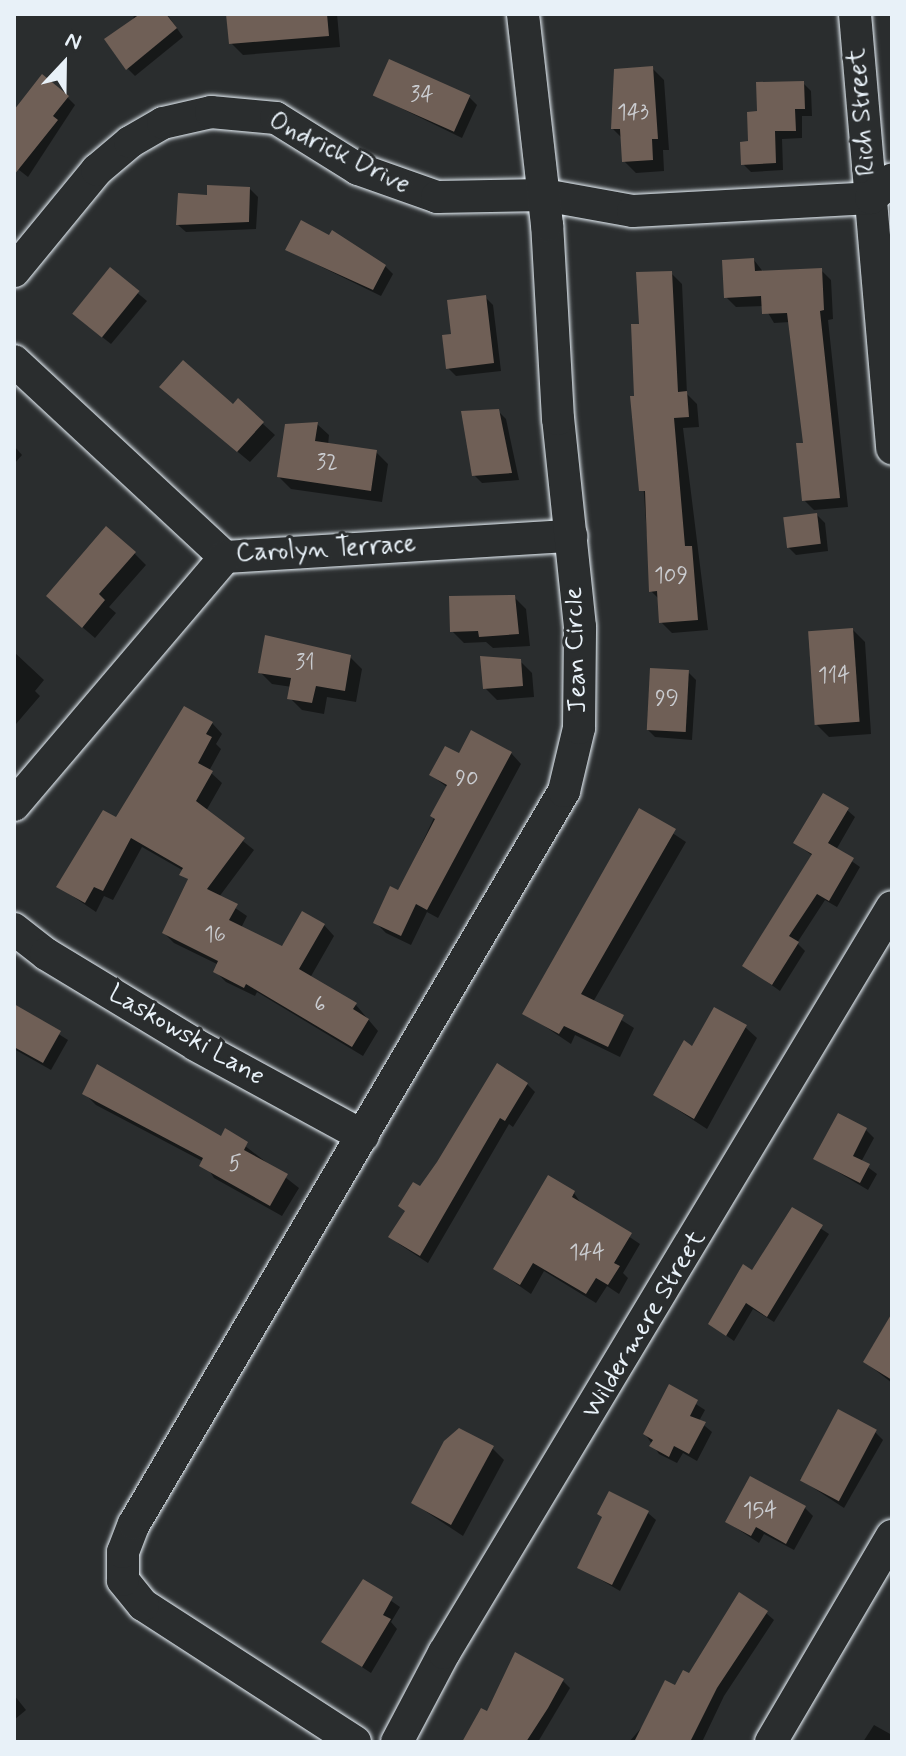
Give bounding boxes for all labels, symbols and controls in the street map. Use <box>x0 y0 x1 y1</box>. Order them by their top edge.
north arrow <box>24 24 104 104</box>
text: N <box>61 26 85 57</box>
street label: Rich Street <box>842 47 884 177</box>
house number: 34 <box>410 83 434 109</box>
house number: 143 <box>617 101 649 127</box>
street label: Ondrick Drive <box>264 107 414 201</box>
house number: 32 <box>316 451 338 477</box>
street label: Carolyn Terrace <box>235 530 417 570</box>
house number: 109 <box>654 564 688 590</box>
street label: Jean Circle <box>559 586 595 714</box>
house number: 31 <box>295 651 315 677</box>
house number: 114 <box>818 664 850 690</box>
house number: 99 <box>655 687 679 713</box>
house number: 90 <box>455 767 479 793</box>
house number: 16 <box>204 923 226 949</box>
street label: Laskowski Lane <box>102 979 270 1093</box>
house number: 6 <box>314 993 326 1019</box>
house number: 5 <box>228 1152 242 1178</box>
street label: Wildermere Street <box>577 1225 713 1425</box>
house number: 144 <box>569 1241 605 1267</box>
house number: 154 <box>743 1499 777 1525</box>

